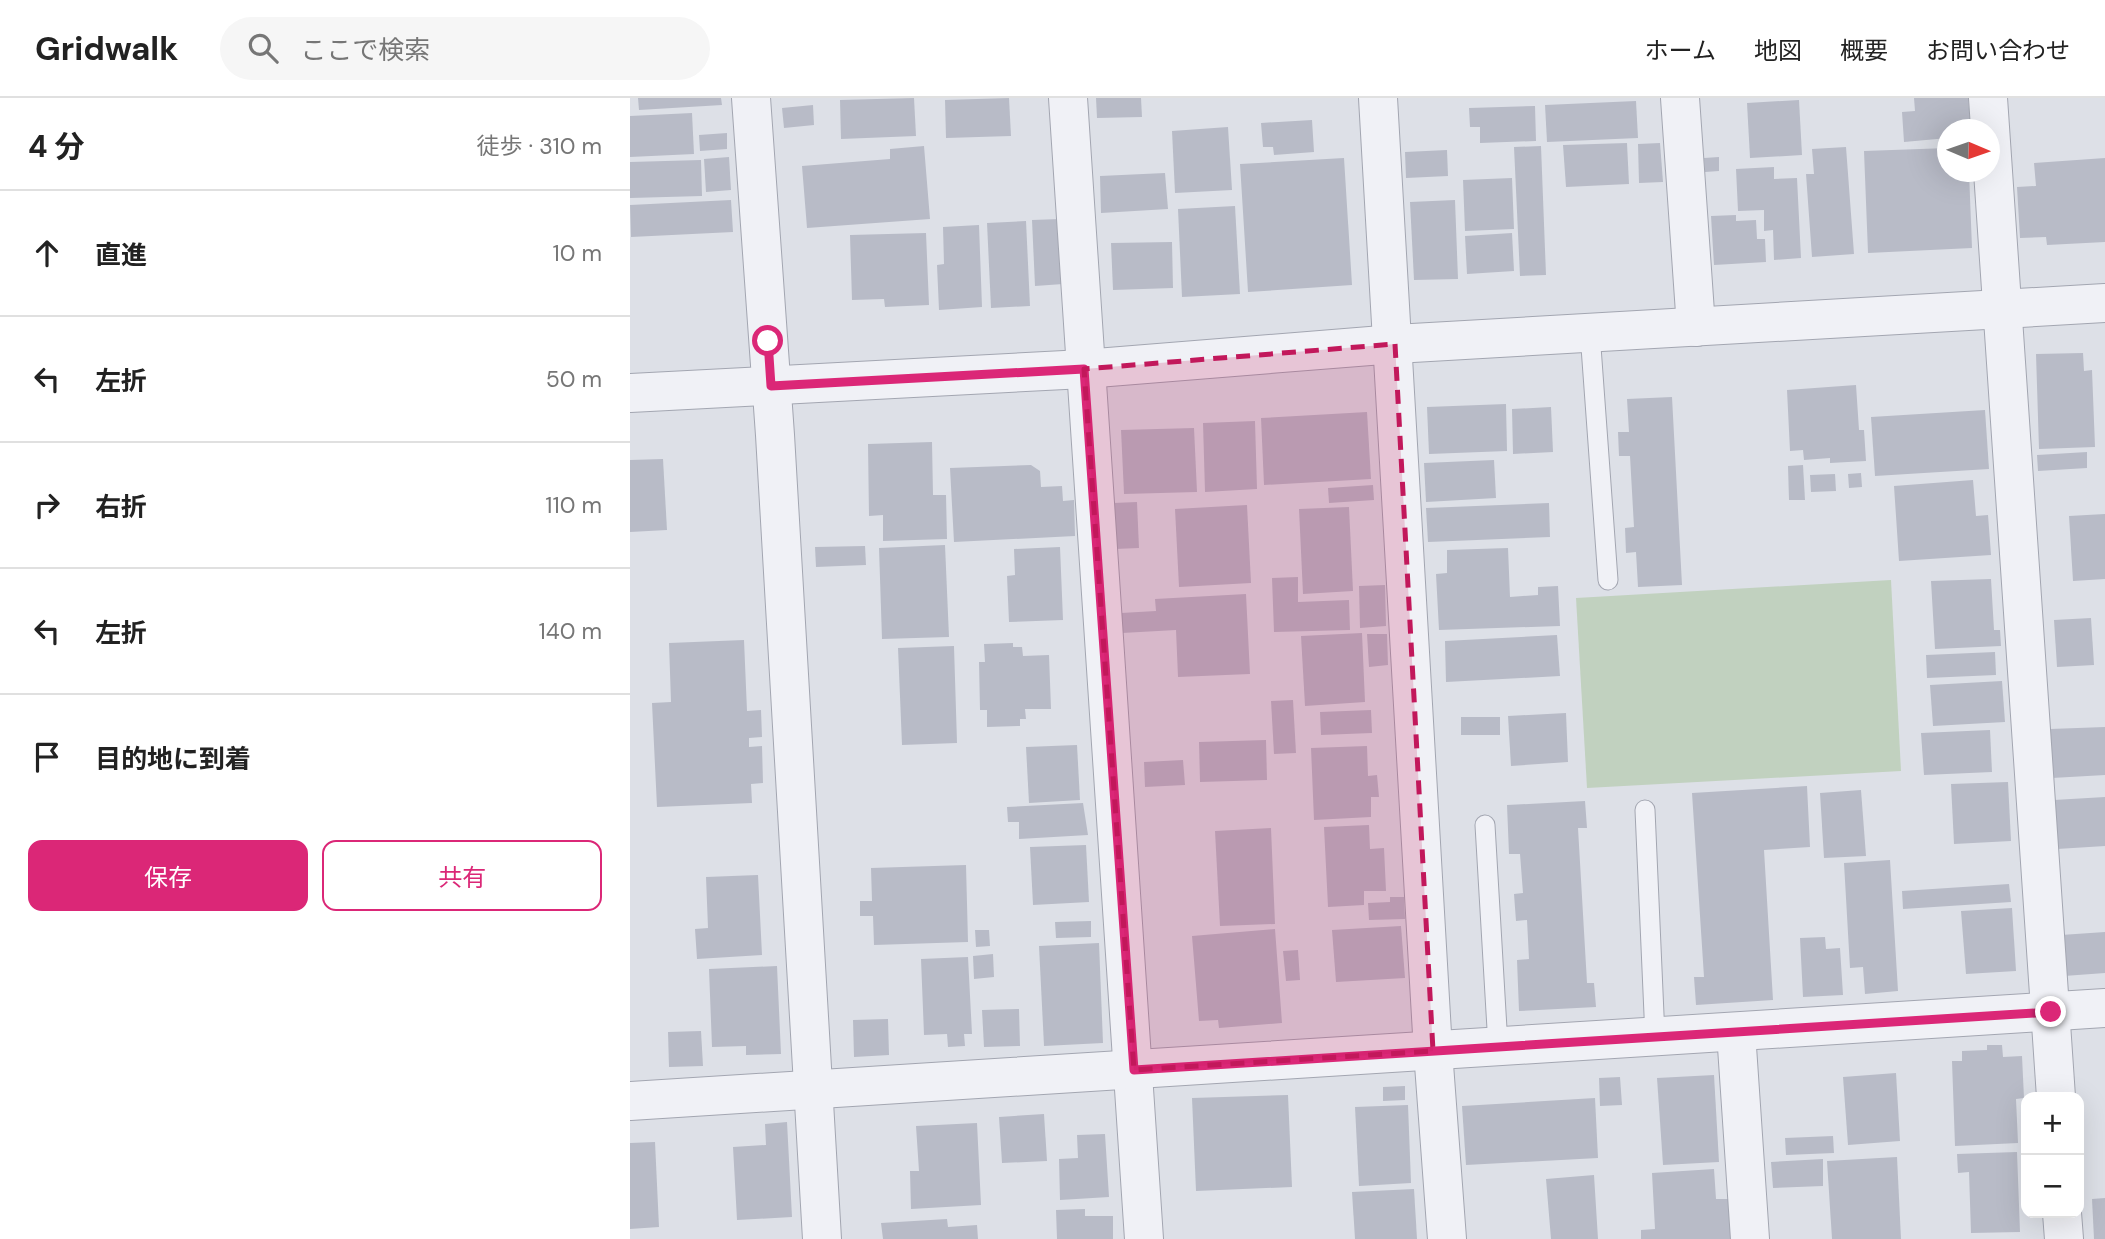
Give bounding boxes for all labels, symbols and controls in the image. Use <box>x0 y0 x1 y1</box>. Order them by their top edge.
search box <box>220 17 710 80</box>
text: Gridwalk <box>35 27 178 70</box>
icon: search <box>244 29 282 67</box>
text: ここで検索 <box>300 33 430 67</box>
text: ホーム <box>1645 35 1716 66</box>
text: 地図 <box>1754 35 1802 66</box>
text: 概要 <box>1840 35 1888 66</box>
text: お問い合わせ <box>1926 35 2070 66</box>
north arrow <box>1937 119 2000 182</box>
text: 4 分 <box>28 127 85 166</box>
text: 徒歩 · 310 m <box>476 131 602 161</box>
icon: ahead <box>28 234 66 272</box>
text: 直進 <box>95 238 147 272</box>
text: 10 m <box>552 238 602 268</box>
route start <box>752 325 783 356</box>
icon: left <box>28 360 66 398</box>
text: 左折 <box>95 364 147 398</box>
text: 50 m <box>546 364 602 394</box>
icon: right <box>28 486 66 524</box>
text: 右折 <box>95 490 147 524</box>
text: 110 m <box>545 490 602 520</box>
icon: left <box>28 612 66 650</box>
text: 左折 <box>95 616 147 650</box>
text: 140 m <box>539 616 602 646</box>
icon: arrive <box>28 738 66 776</box>
text: 目的地に到着 <box>95 742 251 776</box>
button: 保存 <box>28 840 308 911</box>
button: 共有 <box>322 840 602 911</box>
route end <box>2035 996 2066 1027</box>
map controls <box>2021 1092 2084 1218</box>
button: + <box>2021 1092 2084 1155</box>
button: − <box>2021 1155 2084 1218</box>

